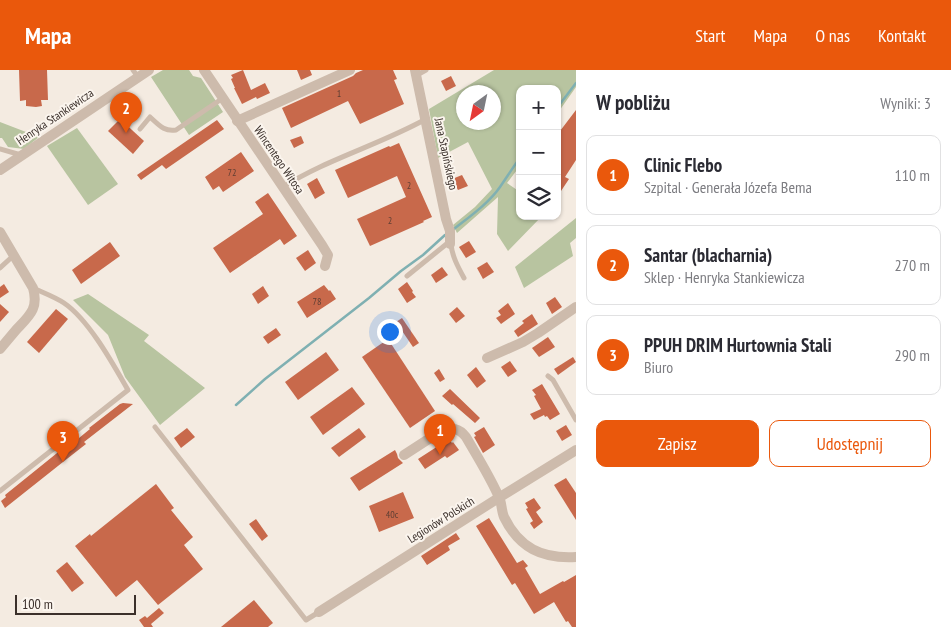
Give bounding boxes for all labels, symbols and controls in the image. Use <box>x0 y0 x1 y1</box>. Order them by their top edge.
text: Mapa <box>25 20 72 51</box>
text: Start <box>695 24 725 47</box>
text: Mapa <box>753 24 787 47</box>
text: O nas <box>815 24 850 47</box>
text: Kontakt <box>878 24 926 47</box>
street label: Henryka Stankiewicza <box>13 85 96 148</box>
north arrow <box>456 85 501 130</box>
map controls <box>516 85 561 220</box>
button: + <box>516 85 561 130</box>
house number: 1 <box>337 87 341 100</box>
text: W pobliżu <box>596 89 670 116</box>
pin: 2 <box>110 92 142 133</box>
text: Wyniki: 3 <box>880 93 931 113</box>
street label: Jana Stapińskiego <box>431 116 461 191</box>
street label: Wincentego Witosa <box>251 123 308 197</box>
button: − <box>516 130 561 175</box>
text: Clinic Flebo <box>644 153 722 177</box>
text: 1 <box>609 165 617 185</box>
text: 110 m <box>895 165 930 185</box>
house number: 72 <box>228 166 237 179</box>
button: layers <box>516 175 561 220</box>
text: Szpital · Generała Józefa Bema <box>644 177 812 197</box>
house number: 2 <box>407 179 411 192</box>
house number: 2 <box>388 214 392 227</box>
text: Santar (blacharnia) <box>644 243 772 267</box>
text: 2 <box>609 255 617 275</box>
text: 270 m <box>895 255 930 275</box>
text: Sklep · Henryka Stankiewicza <box>644 267 805 287</box>
house number: 78 <box>313 295 322 308</box>
your location <box>377 319 403 345</box>
text: PPUH DRIM Hurtownia Stali <box>644 333 832 357</box>
text: 3 <box>609 345 617 365</box>
text: 290 m <box>895 345 930 365</box>
text: Biuro <box>644 357 673 377</box>
pin: 1 <box>424 414 456 455</box>
button: Zapisz <box>596 420 759 467</box>
button: Udostępnij <box>769 420 931 467</box>
pin: 3 <box>47 421 79 462</box>
street label: Legionów Polskich <box>405 493 477 546</box>
house number: 40c <box>386 508 399 521</box>
scale bar <box>15 592 136 615</box>
text: 100 m <box>22 595 53 613</box>

